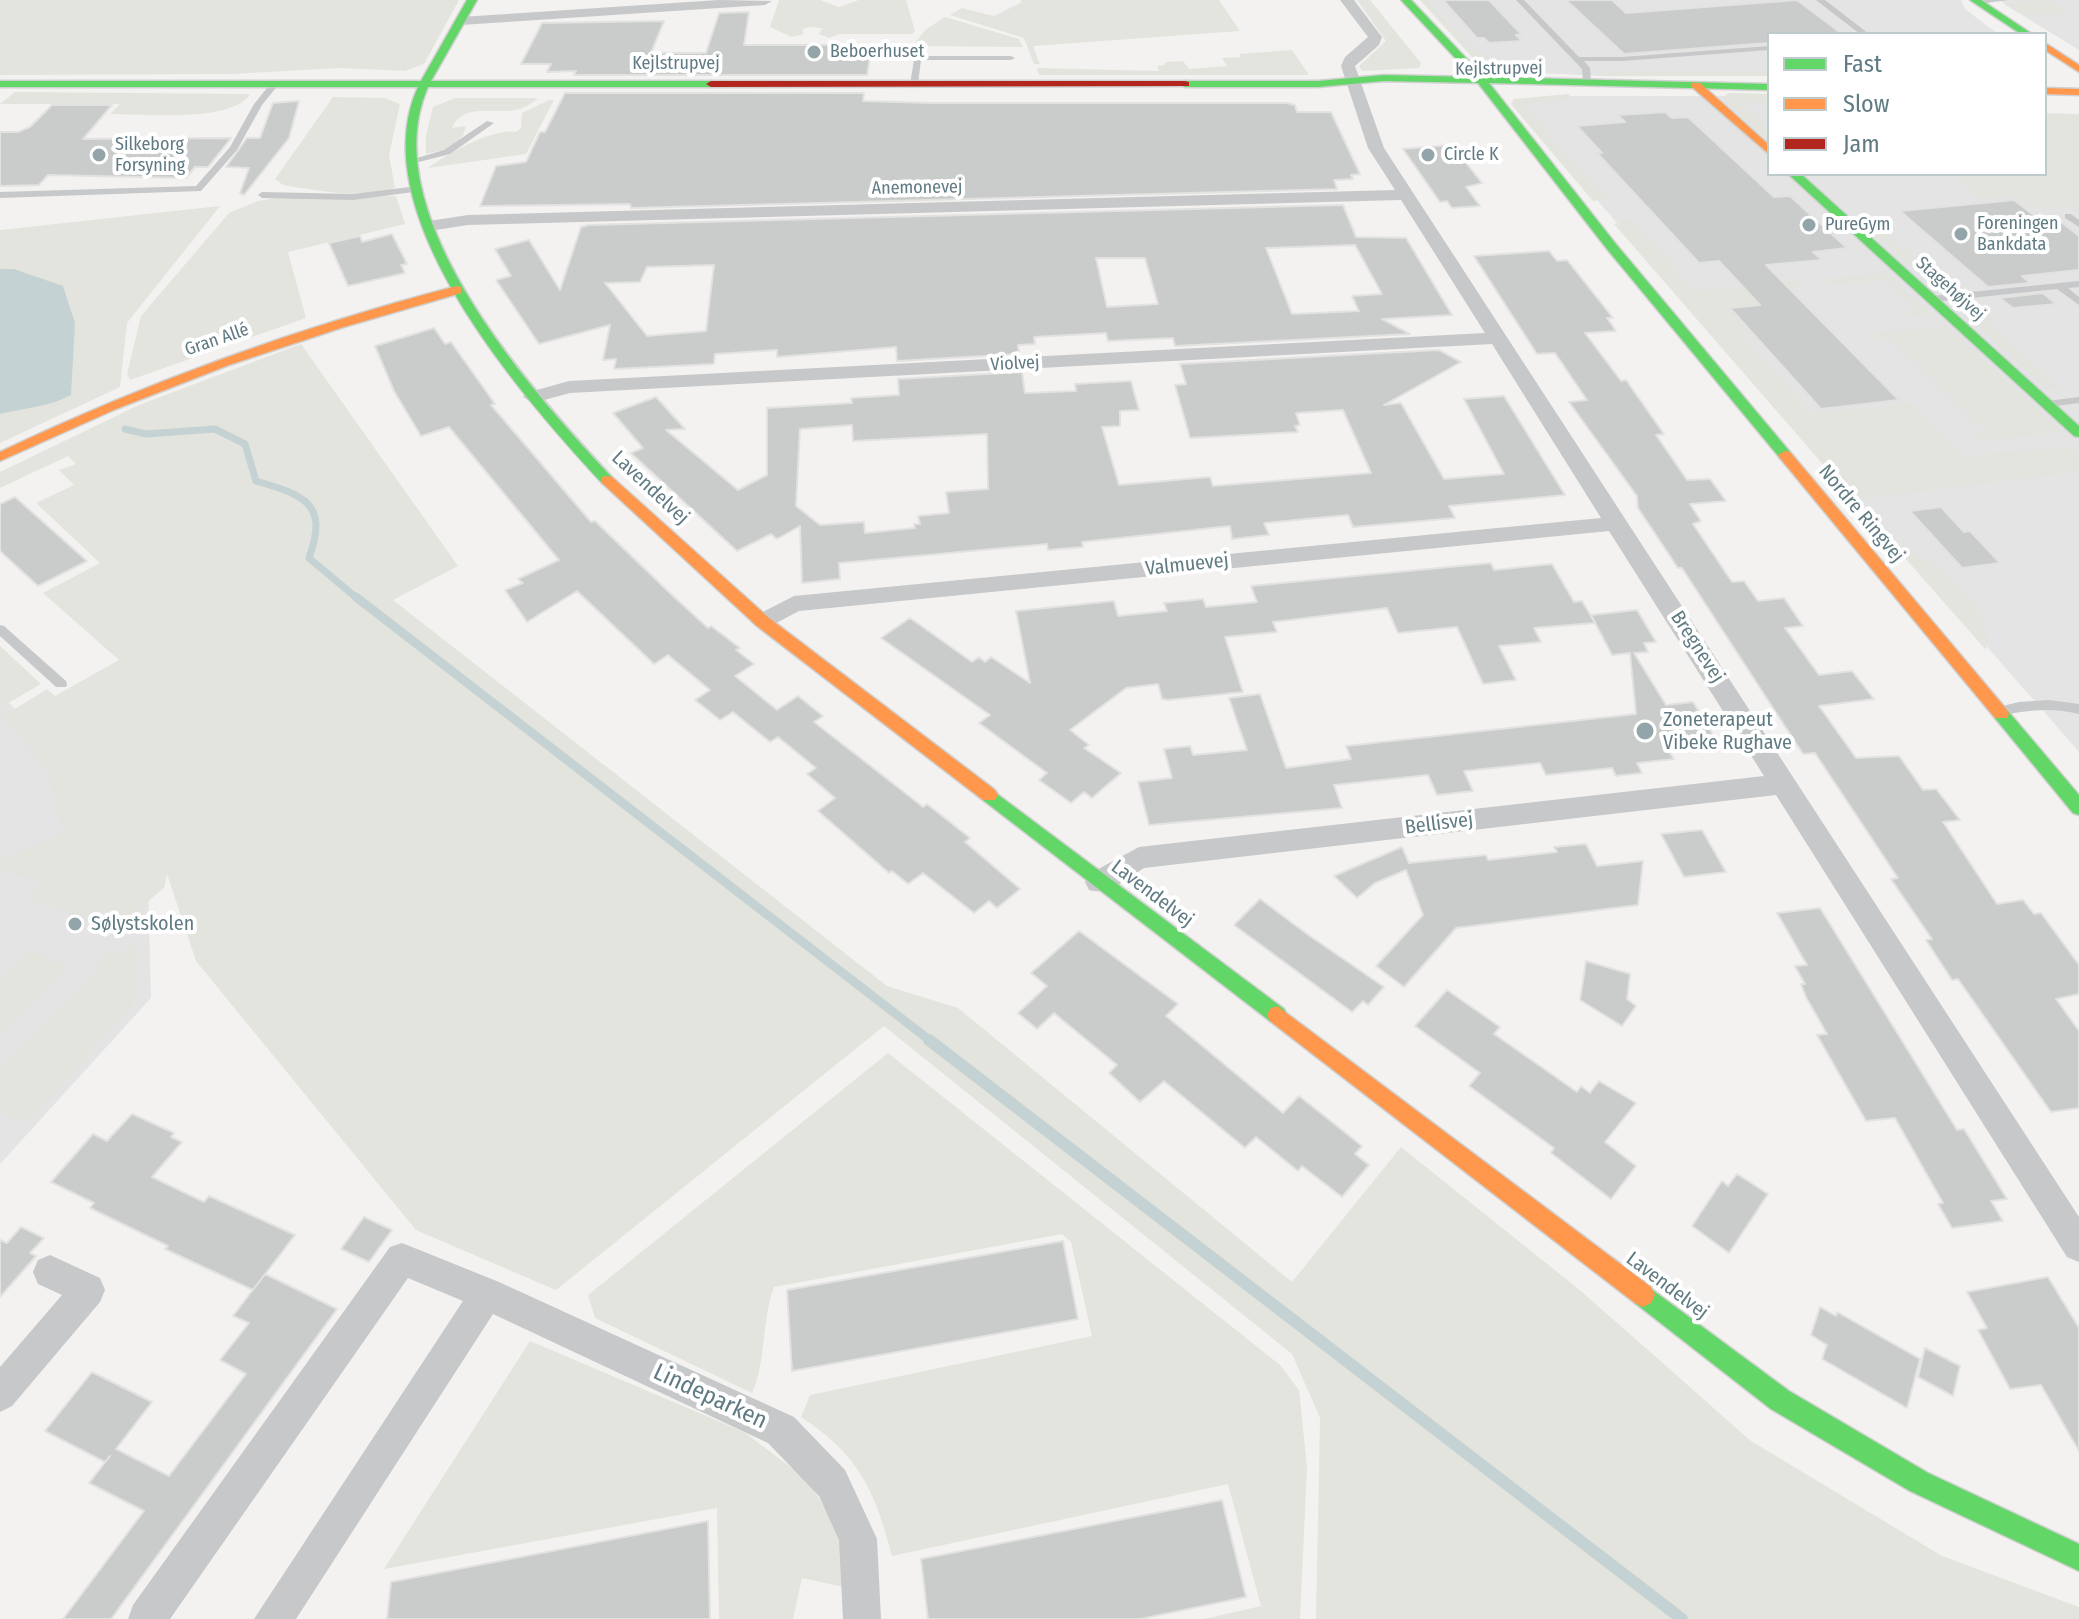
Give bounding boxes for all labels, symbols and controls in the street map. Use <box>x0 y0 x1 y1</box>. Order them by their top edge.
legend <box>1767 32 2047 176</box>
place label: Beboerhuset <box>830 41 924 63</box>
marker: Beboerhuset <box>805 43 823 61</box>
text: Fast <box>1843 50 1882 78</box>
street label: Kejlstrupvej <box>632 53 720 75</box>
street label: Kejlstrupvej <box>1455 57 1543 81</box>
text: Slow <box>1843 90 1889 118</box>
text: Jam <box>1843 130 1880 158</box>
place label: Silkeborg Forsyning <box>115 134 185 176</box>
place label: Circle K <box>1444 144 1498 166</box>
marker: Silkeborg Forsyning <box>90 146 108 164</box>
marker: Circle K <box>1419 146 1437 164</box>
street label: Anemonevej <box>871 176 963 200</box>
place label: Foreningen Bankdata <box>1977 213 2058 256</box>
place label: PureGym <box>1825 214 1890 236</box>
marker: PureGym <box>1800 216 1818 234</box>
marker: Foreningen Bankdata <box>1952 225 1970 243</box>
street label: Stagehøjvej <box>1911 252 1989 326</box>
street label: Gran Allé <box>182 319 252 361</box>
street label: Violvej <box>990 352 1040 376</box>
street label: Lavendelvej <box>606 446 694 530</box>
street label: Nordre Ringvej <box>1813 460 1909 568</box>
street label: Valmuevej <box>1144 549 1230 581</box>
street label: Bregnevej <box>1665 607 1729 687</box>
place label: Zoneterapeut Vibeke Rughave <box>1663 708 1792 755</box>
marker: Zoneterapeut Vibeke Rughave <box>1634 720 1656 742</box>
street label: Bellisvej <box>1404 808 1474 840</box>
street label: Lavendelvej <box>1106 855 1198 933</box>
place label: Sølystskolen <box>91 912 194 936</box>
marker: Sølystskolen <box>66 915 84 933</box>
street label: Lavendelvej <box>1621 1247 1713 1325</box>
street label: Lindeparken <box>649 1358 771 1436</box>

